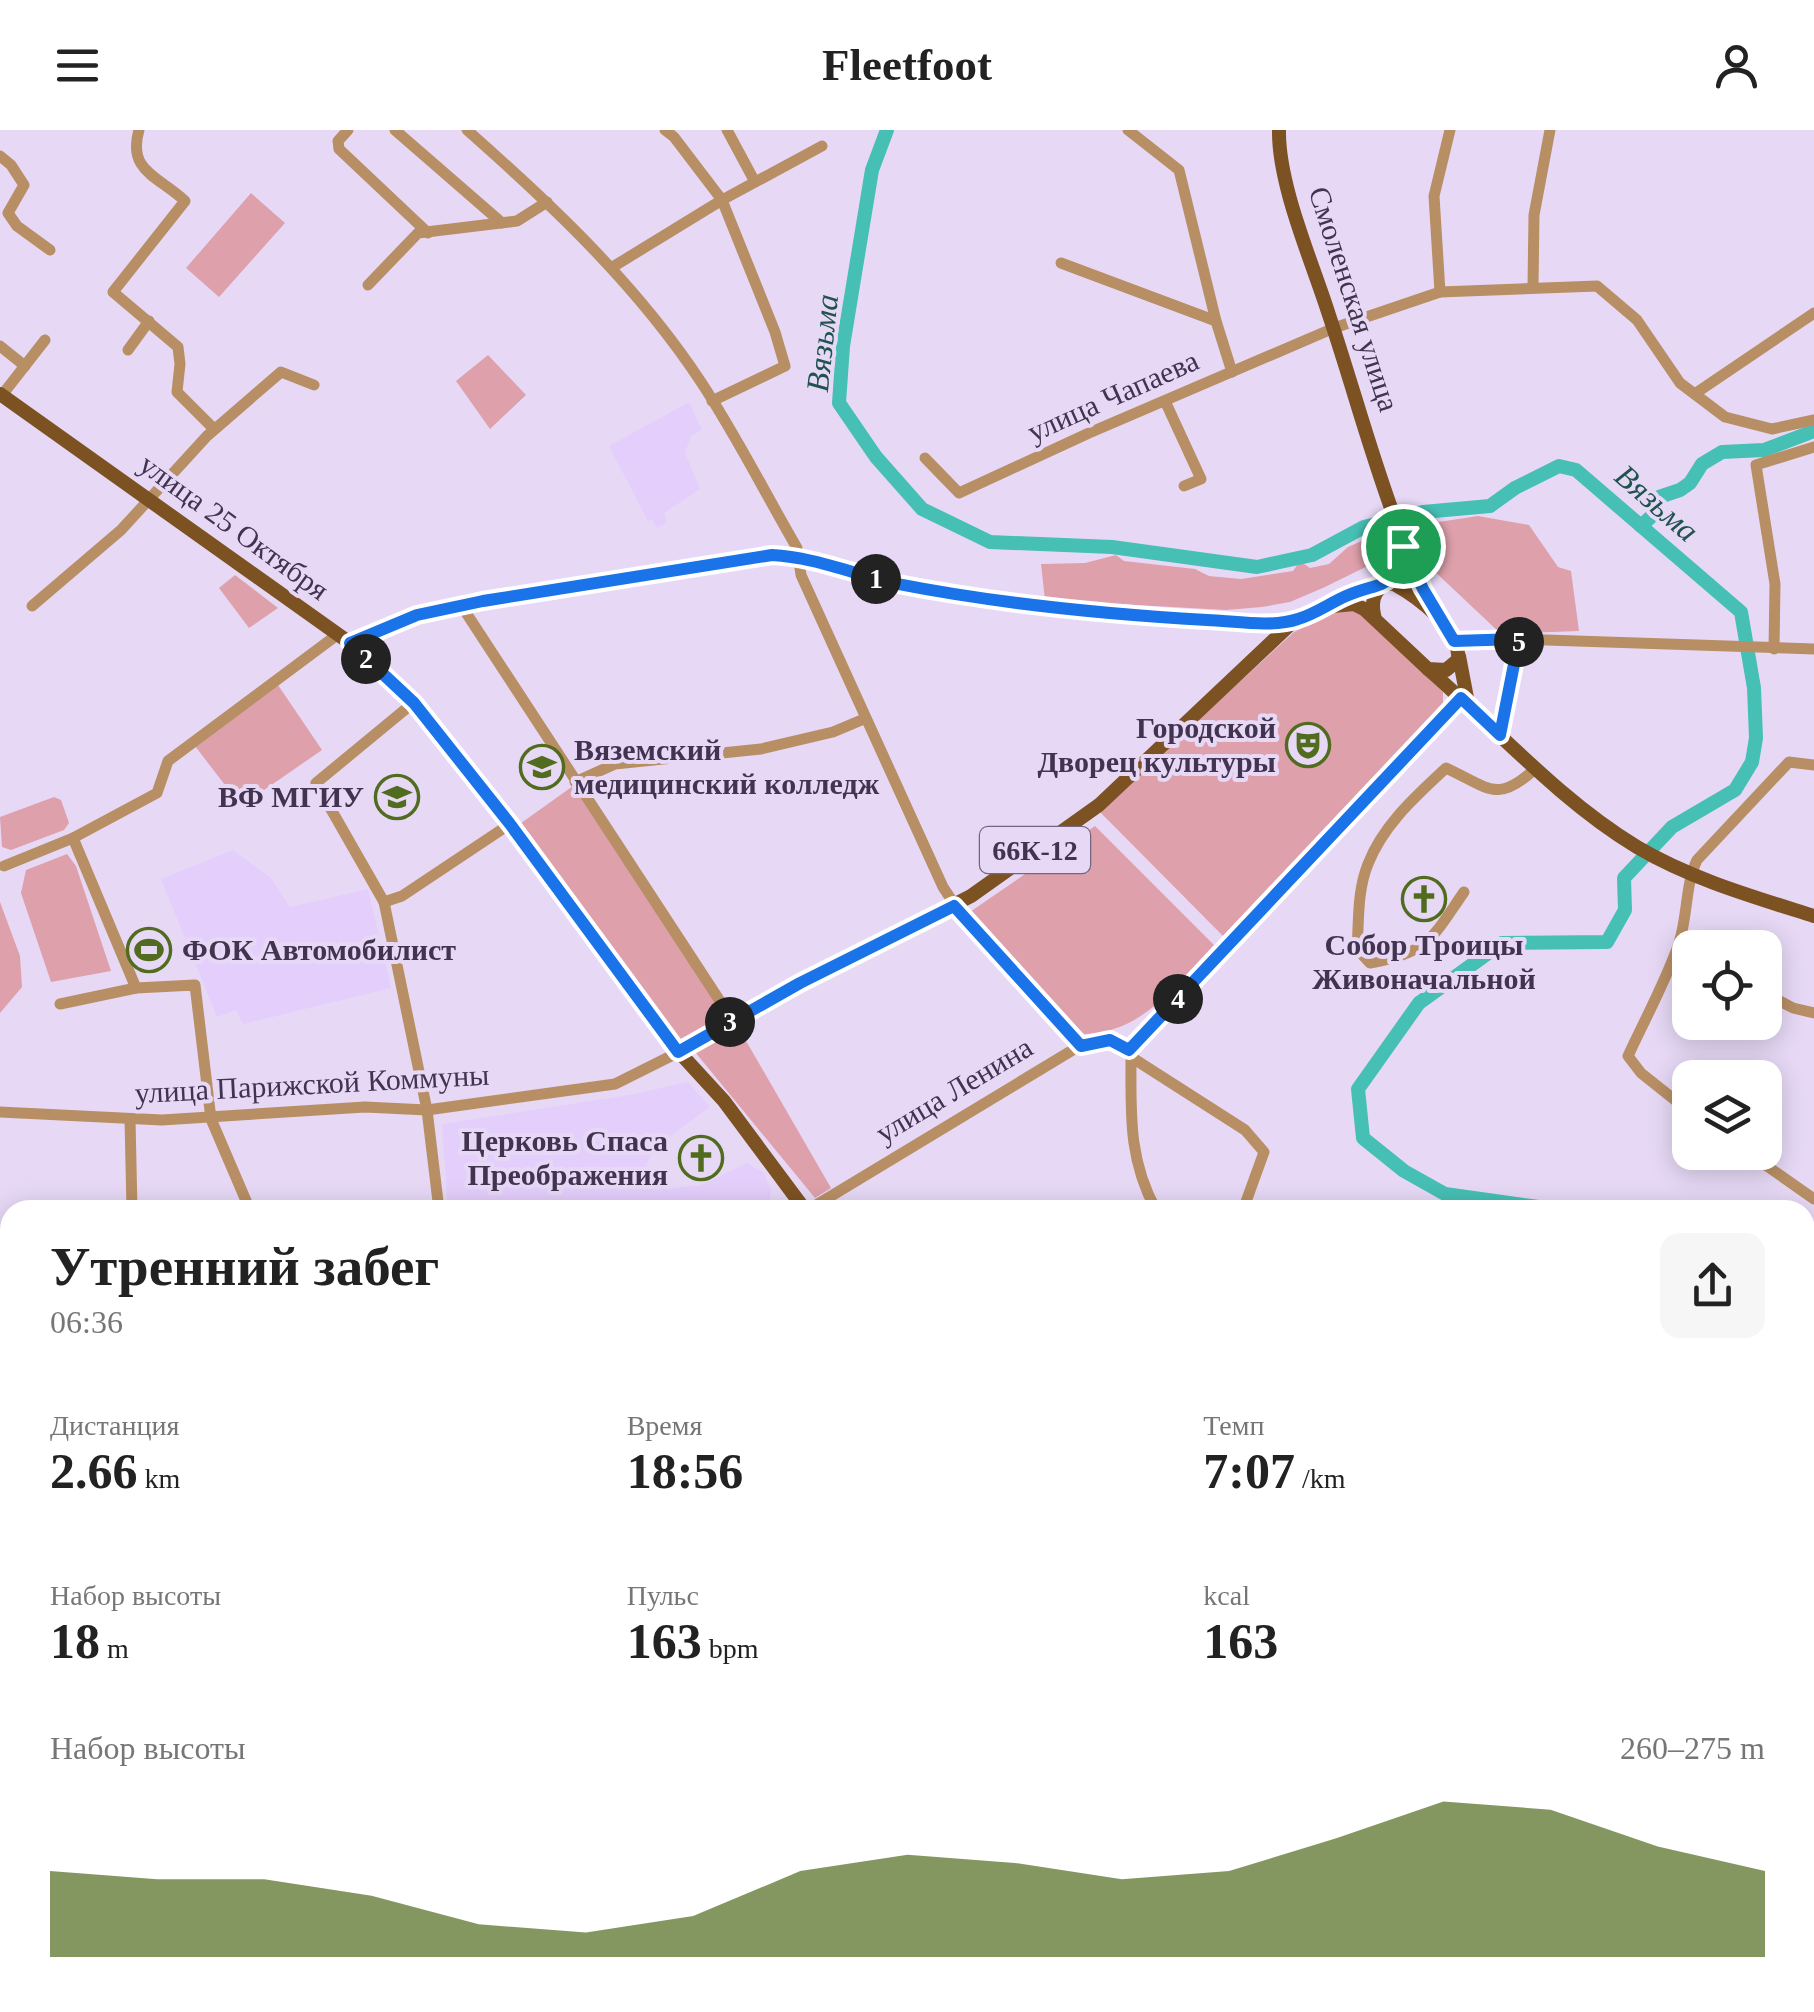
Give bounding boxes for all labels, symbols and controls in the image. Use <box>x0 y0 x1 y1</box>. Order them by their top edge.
icon: menu <box>50 38 105 93</box>
icon: person <box>1709 38 1764 93</box>
text: Fleetfoot <box>822 40 992 90</box>
street label: Смоленская улица <box>1303 182 1406 415</box>
water label: Вязьма <box>799 292 845 394</box>
street label: улица Чапаева <box>1022 343 1203 448</box>
street label: улица 25 Октября <box>133 447 335 606</box>
water label: Вязьма <box>1608 457 1706 549</box>
pin <box>1361 504 1446 589</box>
icon: arrive <box>1376 519 1431 574</box>
pin: 1 <box>851 554 901 604</box>
text: 1 <box>869 563 883 594</box>
pin: 5 <box>1494 617 1544 667</box>
text: 5 <box>1512 626 1526 657</box>
pin: 2 <box>341 634 391 684</box>
text: 2 <box>359 643 373 674</box>
place label: Городской Дворец культуры <box>1037 711 1276 778</box>
theatre icon: Городской Дворец культуры <box>1285 722 1331 768</box>
place label: Вяземский медицинский колледж <box>574 733 880 800</box>
school or university icon: Вяземский медицинский колледж <box>519 744 565 790</box>
school or university icon: ВФ МГИУ <box>374 774 420 820</box>
place label: ВФ МГИУ <box>218 780 364 813</box>
road number: 66К-12 <box>980 827 1090 873</box>
church icon: Собор Троицы Живоначальной <box>1401 876 1447 922</box>
sports icon: ФОК Автомобилист <box>126 927 172 973</box>
place label: Собор Троицы Живоначальной <box>1312 928 1536 995</box>
map controls <box>1672 930 1782 1170</box>
button: locate <box>1672 930 1782 1040</box>
place label: ФОК Автомобилист <box>182 933 456 966</box>
pin: 4 <box>1153 974 1203 1024</box>
text: 4 <box>1171 983 1185 1014</box>
pin: 3 <box>705 997 755 1047</box>
text: 3 <box>723 1006 737 1037</box>
street label: улица Ленина <box>870 1030 1038 1149</box>
street label: улица Парижской Коммуны <box>134 1058 490 1109</box>
button: layers <box>1672 1060 1782 1170</box>
place label: Церковь Спаса Преображения <box>461 1124 668 1191</box>
church icon: Церковь Спаса Преображения <box>678 1135 724 1181</box>
button: share <box>1660 1233 1765 1338</box>
text: Утренний забег <box>50 1236 439 1297</box>
text: 06:36 <box>50 1304 123 1340</box>
text: Дистанция <box>50 1410 179 1441</box>
text: Время <box>627 1410 702 1441</box>
text: Темп <box>1203 1410 1265 1441</box>
text: 2.66 <box>50 1443 138 1499</box>
text: 18:56 <box>627 1443 743 1499</box>
text: 7:07 <box>1203 1443 1295 1499</box>
text: km <box>138 1463 180 1494</box>
text: /km <box>1295 1463 1346 1494</box>
text: Набор высоты <box>50 1580 221 1611</box>
text: Пульс <box>627 1580 699 1611</box>
text: kcal <box>1203 1580 1250 1611</box>
text: 18 <box>50 1613 100 1669</box>
text: 163 <box>627 1613 702 1669</box>
text: 163 <box>1203 1613 1278 1669</box>
text: m <box>100 1633 129 1664</box>
text: bpm <box>702 1633 758 1664</box>
text: Набор высоты <box>50 1730 245 1766</box>
text: 260–275 m <box>1620 1730 1765 1766</box>

